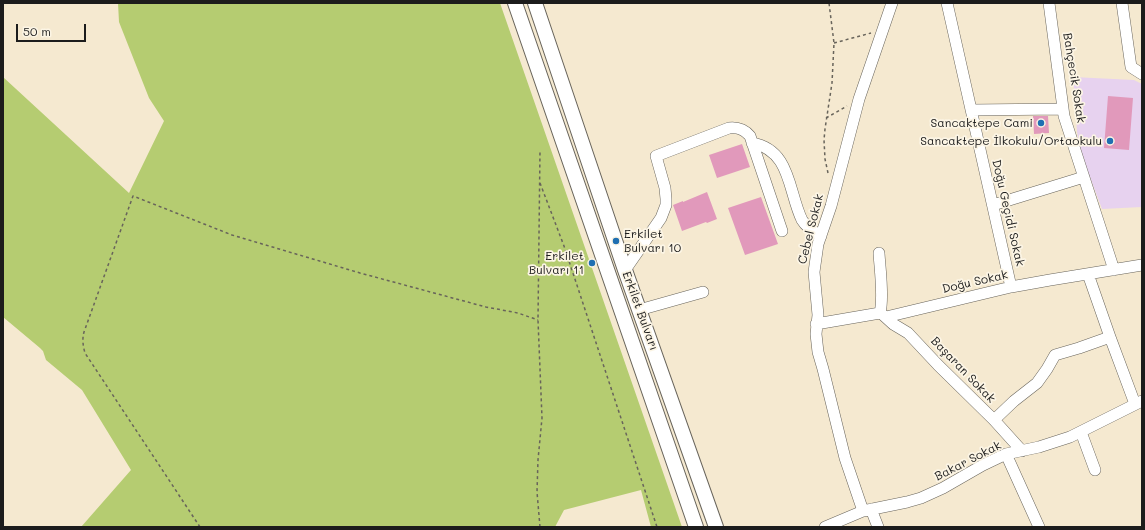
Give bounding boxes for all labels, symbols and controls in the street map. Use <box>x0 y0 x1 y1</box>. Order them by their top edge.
scale bar <box>18 16 88 42</box>
text: 50 m <box>23 23 51 39</box>
street label: Bahçecik Sokak <box>1060 32 1088 124</box>
place label: Sancaktepe Cami <box>931 116 1033 130</box>
marker: Sancaktepe Cami <box>1036 118 1046 128</box>
place label: Sancaktepe İlkokulu/Ortaokulu <box>920 134 1102 148</box>
marker: Sancaktepe İlkokulu/Ortaokulu <box>1105 136 1115 146</box>
street label: Doğu Geçidi Sokak <box>989 158 1027 268</box>
street label: Cebel Sokak <box>795 192 827 266</box>
place label: Erkilet Bulvarı 10 <box>624 227 681 255</box>
marker: Erkilet Bulvarı 10 <box>611 236 621 246</box>
place label: Erkilet Bulvarı 11 <box>529 249 584 277</box>
marker: Erkilet Bulvarı 11 <box>587 258 597 268</box>
street label: Doğu Sokak <box>941 267 1009 297</box>
street label: Erkilet Bulvarı <box>619 269 661 353</box>
street label: Başaran Sokak <box>928 334 998 406</box>
street label: Bakar Sokak <box>932 438 1004 484</box>

